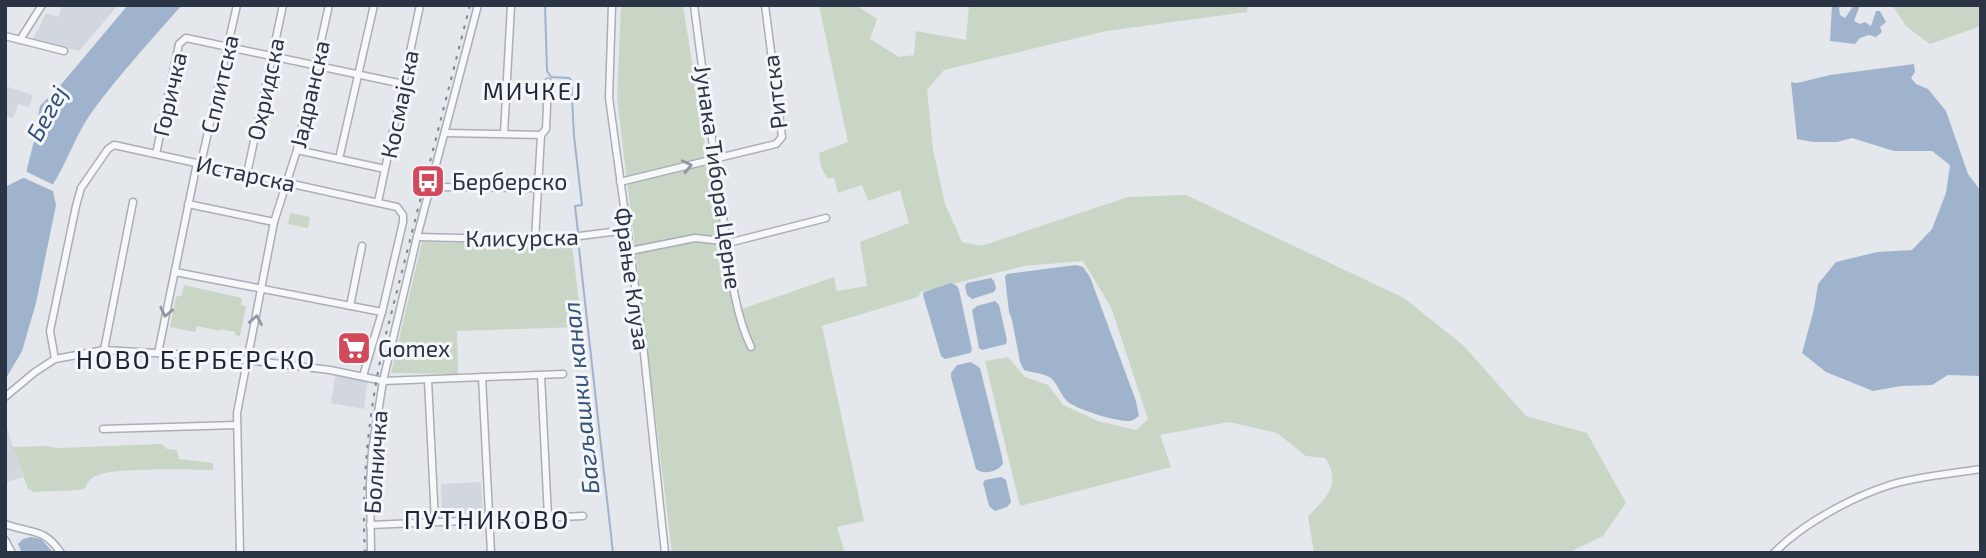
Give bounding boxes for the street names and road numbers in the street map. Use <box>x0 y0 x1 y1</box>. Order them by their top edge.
street label: Сплитска <box>194 32 244 136</box>
street label: Охридска <box>240 35 290 143</box>
street label: Јадранска <box>283 37 335 151</box>
street label: Космајска <box>374 47 424 161</box>
street label: Горичка <box>146 49 192 139</box>
street label: Ритска <box>756 53 792 131</box>
street label: Јунака Тибора Церне <box>688 63 749 291</box>
street label: Истарска <box>194 149 298 197</box>
street label: Фрање Клуза <box>608 206 657 353</box>
street label: Клисурска <box>465 222 579 253</box>
street label: Болничка <box>357 409 393 515</box>

